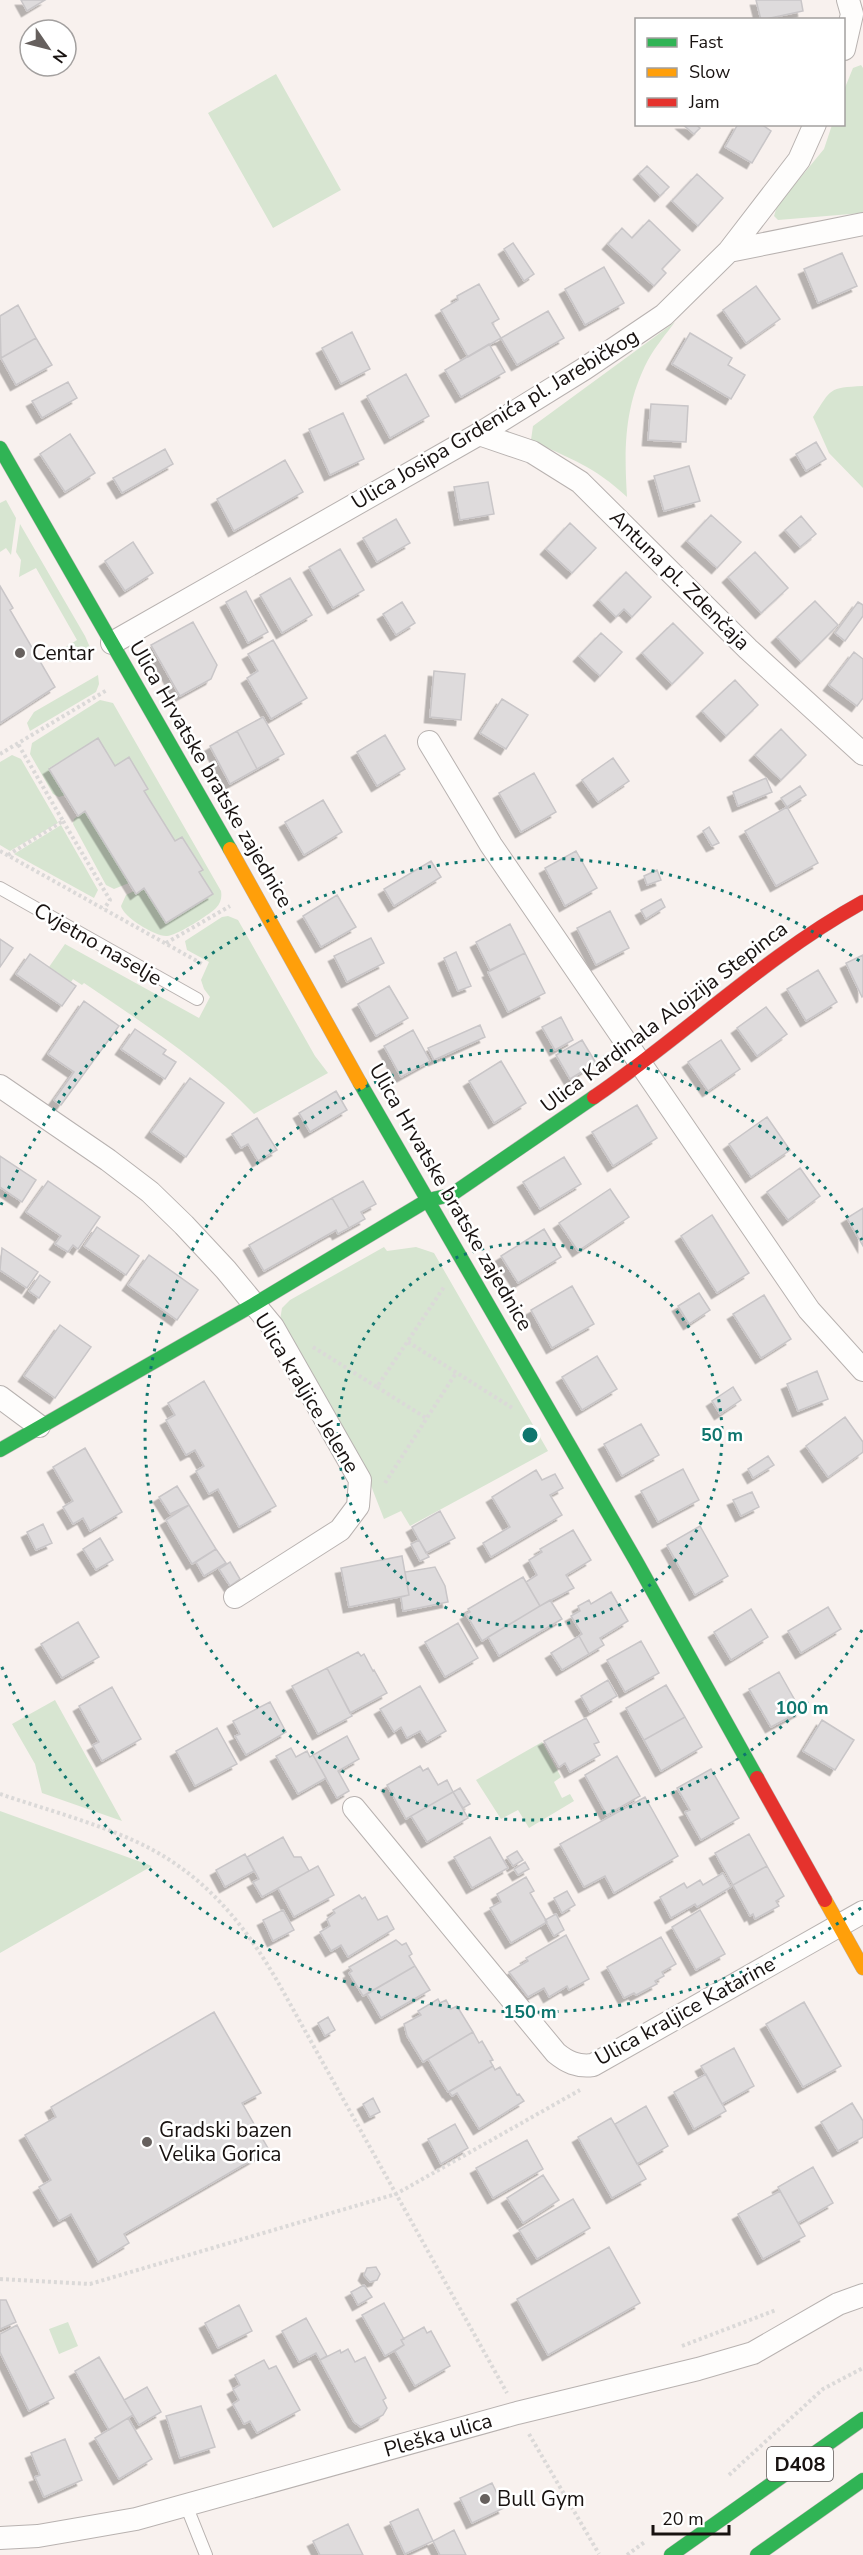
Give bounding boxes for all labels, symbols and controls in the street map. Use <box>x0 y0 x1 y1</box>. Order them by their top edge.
north arrow <box>18 18 78 78</box>
legend <box>635 18 845 126</box>
text: Fast <box>689 30 724 54</box>
text: N <box>47 45 72 67</box>
text: Slow <box>689 60 730 84</box>
text: Jam <box>688 90 720 114</box>
street label: Ulica Josipa Grdenića pl. Jarebičkog <box>346 322 644 516</box>
street label: Antuna pl. Zdenčaja <box>604 504 756 656</box>
street label: Ulica Hrvatske bratske zajednice <box>123 635 299 913</box>
place label: Centar <box>32 639 95 667</box>
marker: Centar <box>13 646 27 660</box>
street label: Cvjetno naselje <box>29 896 167 992</box>
street label: Ulica Kardinala Alojzija Stepinca <box>535 915 793 1119</box>
street label: Ulica Hrvatske bratske zajednice <box>363 1058 539 1336</box>
street label: Ulica kraljice Jelene <box>248 1308 366 1478</box>
text: 50 m <box>701 1423 743 1447</box>
centre of rings <box>520 1425 540 1445</box>
text: 100 m <box>775 1696 829 1720</box>
street label: Ulica kraljice Katarine <box>590 1950 780 2072</box>
text: 150 m <box>503 2000 557 2024</box>
place label: Gradski bazen Velika Gorica <box>158 2116 292 2168</box>
marker: Gradski bazen Velika Gorica <box>140 2135 154 2149</box>
street label: Pleška ulica <box>381 2406 495 2464</box>
road number: D408 <box>767 2447 833 2481</box>
place label: Bull Gym <box>497 2485 585 2513</box>
marker: Bull Gym <box>478 2492 492 2506</box>
scale bar <box>653 2498 730 2536</box>
text: 20 m <box>662 2507 704 2531</box>

